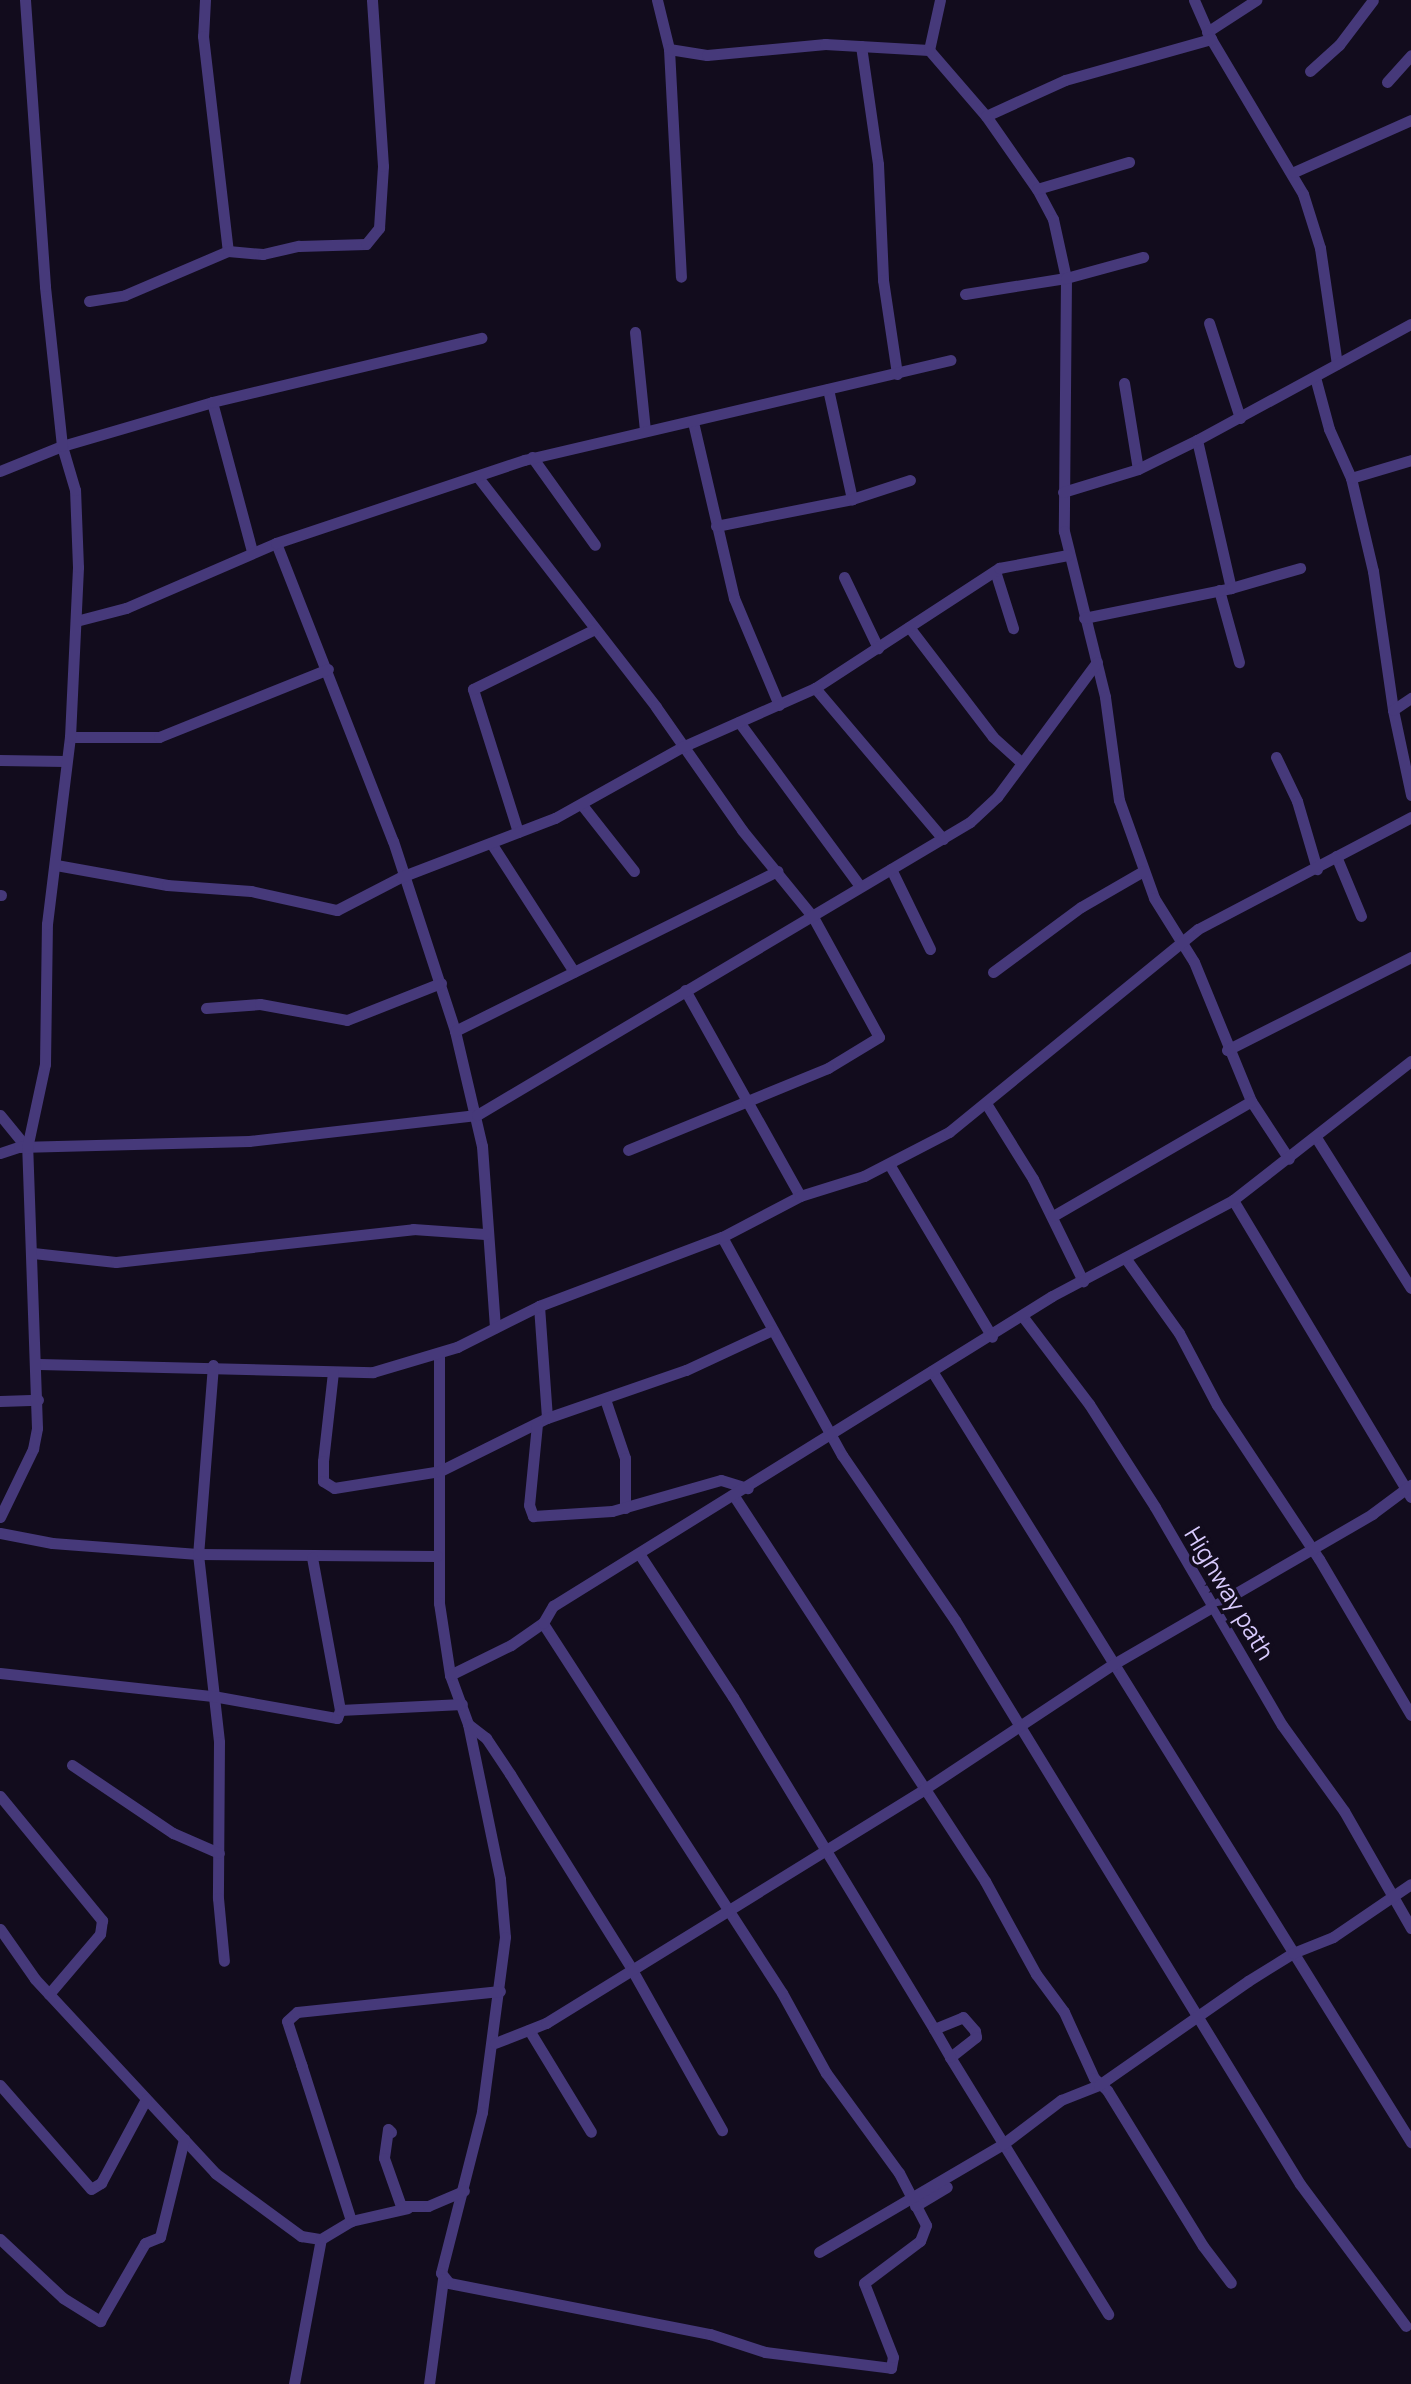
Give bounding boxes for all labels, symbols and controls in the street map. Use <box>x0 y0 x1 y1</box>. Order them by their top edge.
street label: Highway path <box>1179 1521 1281 1665</box>

